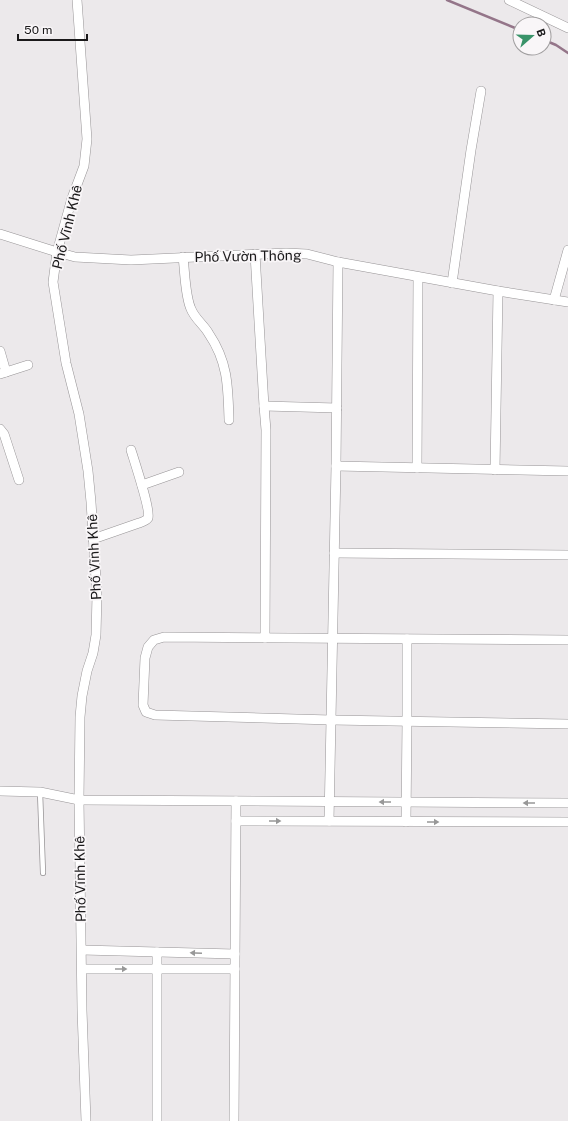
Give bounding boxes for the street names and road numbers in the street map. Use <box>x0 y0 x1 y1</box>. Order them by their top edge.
street label: Phố Vĩnh Khê <box>49 183 85 271</box>
street label: Phố Vườn Thông <box>194 247 302 265</box>
street label: Phố Vĩnh Khê <box>84 513 104 601</box>
street label: Phố Vĩnh Khê <box>71 836 89 922</box>

